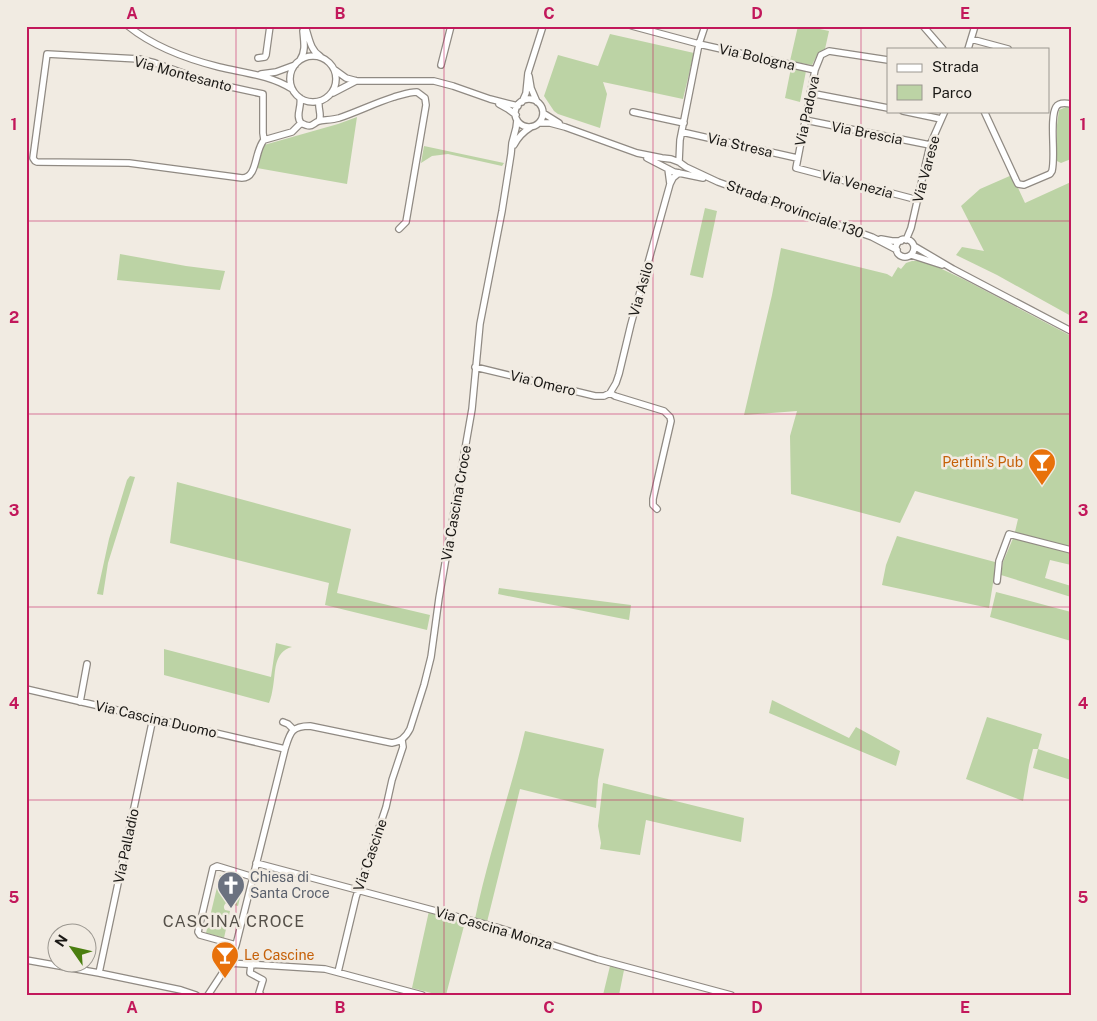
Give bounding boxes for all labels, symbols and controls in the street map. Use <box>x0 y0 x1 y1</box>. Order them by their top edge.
text: A <box>126 4 138 23</box>
text: B <box>335 4 346 23</box>
text: C <box>543 4 555 23</box>
text: D <box>751 4 763 23</box>
text: E <box>960 4 970 23</box>
street label: Via Bologna <box>717 40 797 74</box>
legend <box>887 48 1050 112</box>
street label: Via Montesanto <box>132 53 234 95</box>
text: Strada <box>932 58 979 75</box>
street label: Via Padova <box>792 74 822 148</box>
text: Parco <box>932 84 972 101</box>
text: 1 <box>11 115 17 134</box>
text: 1 <box>1080 115 1086 134</box>
street label: Via Brescia <box>830 118 904 148</box>
street label: Via Stresa <box>706 130 774 160</box>
street label: Via Varese <box>909 134 943 204</box>
street label: Via Venezia <box>819 167 895 201</box>
street label: Strada Provinciale 130 <box>724 177 866 241</box>
street label: Via Asilo <box>626 260 656 318</box>
text: 2 <box>9 308 19 327</box>
text: 2 <box>1078 308 1088 327</box>
street label: Via Omero <box>508 367 578 399</box>
street label: Via Cascina Croce <box>438 444 474 562</box>
bar icon: Pertini's Pub <box>1027 447 1057 486</box>
place label: Pertini's Pub <box>942 454 1023 470</box>
text: 3 <box>9 501 19 520</box>
text: 3 <box>1078 501 1088 520</box>
text: 4 <box>9 694 20 713</box>
text: 4 <box>1078 694 1089 713</box>
street label: Via Cascina Duomo <box>94 697 218 741</box>
street label: Via Palladio <box>110 807 142 885</box>
street label: Via Cascine <box>350 817 390 893</box>
place label: Chiesa di Santa Croce <box>250 869 330 901</box>
church icon: Chiesa di Santa Croce <box>216 870 246 909</box>
text: 5 <box>9 888 20 907</box>
text: 5 <box>1078 888 1089 907</box>
street label: Via Cascina Monza <box>433 904 555 952</box>
district label: CASCINA CROCE <box>163 912 305 931</box>
north arrow <box>48 924 98 974</box>
text: N <box>52 932 71 950</box>
bar icon: Le Cascine <box>210 940 240 979</box>
place label: Le Cascine <box>244 947 315 963</box>
text: A <box>126 998 138 1017</box>
text: B <box>335 998 346 1017</box>
text: C <box>543 998 555 1017</box>
text: D <box>751 998 763 1017</box>
text: E <box>960 998 970 1017</box>

